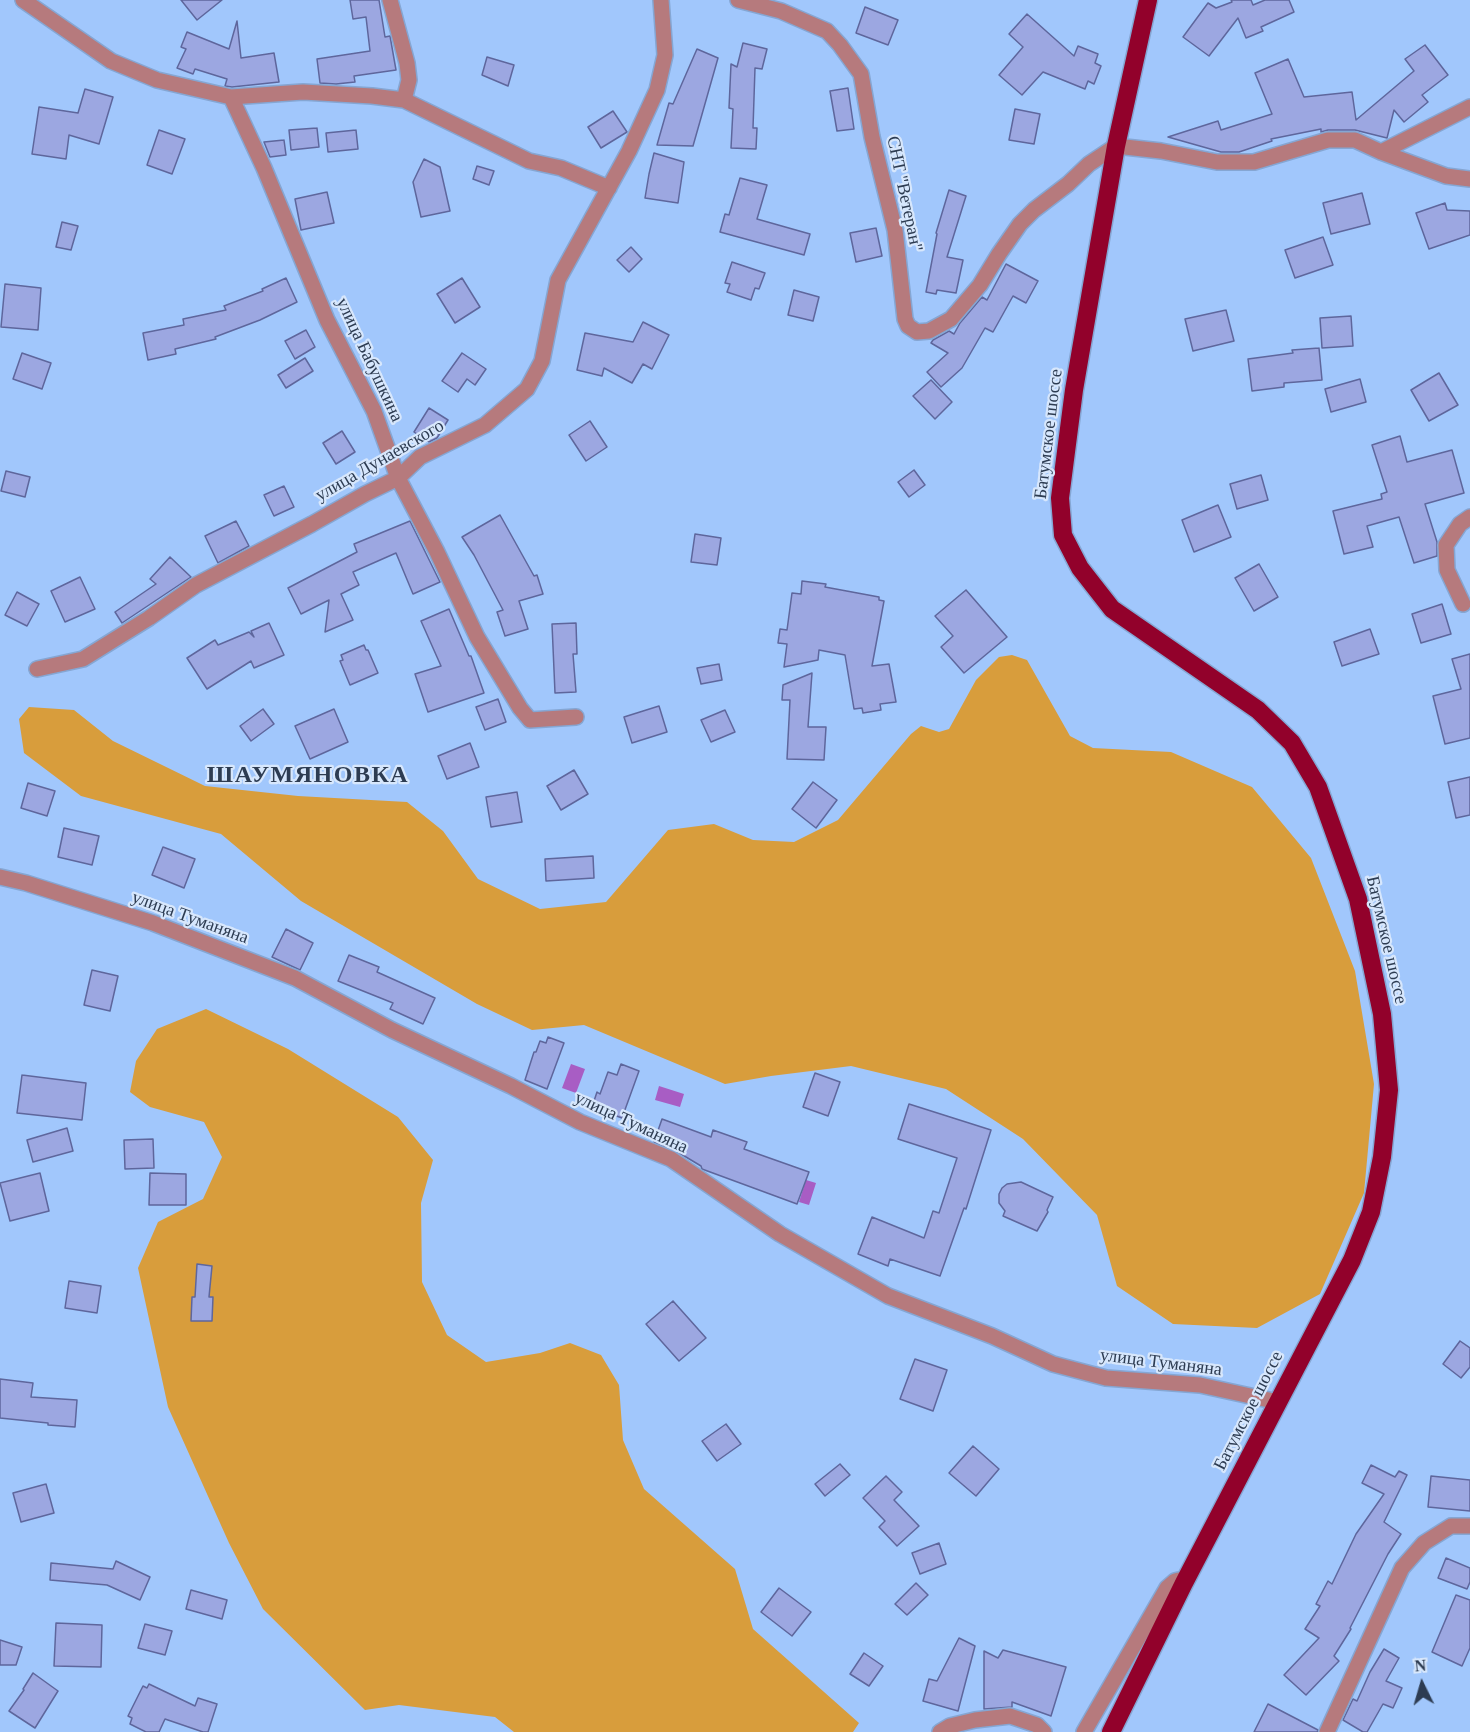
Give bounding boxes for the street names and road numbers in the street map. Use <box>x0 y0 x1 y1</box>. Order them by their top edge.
street label: СНТ "Ветеран" <box>881 134 927 254</box>
street label: улица Бабушкина <box>331 294 407 426</box>
street label: Батумское шоссе <box>1030 368 1068 500</box>
street label: улица Дунаевского <box>312 415 448 507</box>
street label: Батумское шоссе <box>1361 874 1411 1006</box>
street label: улица Туманяна <box>129 887 251 949</box>
street label: улица Туманяна <box>571 1087 691 1159</box>
street label: улица Туманяна <box>1099 1345 1223 1381</box>
street label: Батумское шоссе <box>1210 1348 1288 1474</box>

